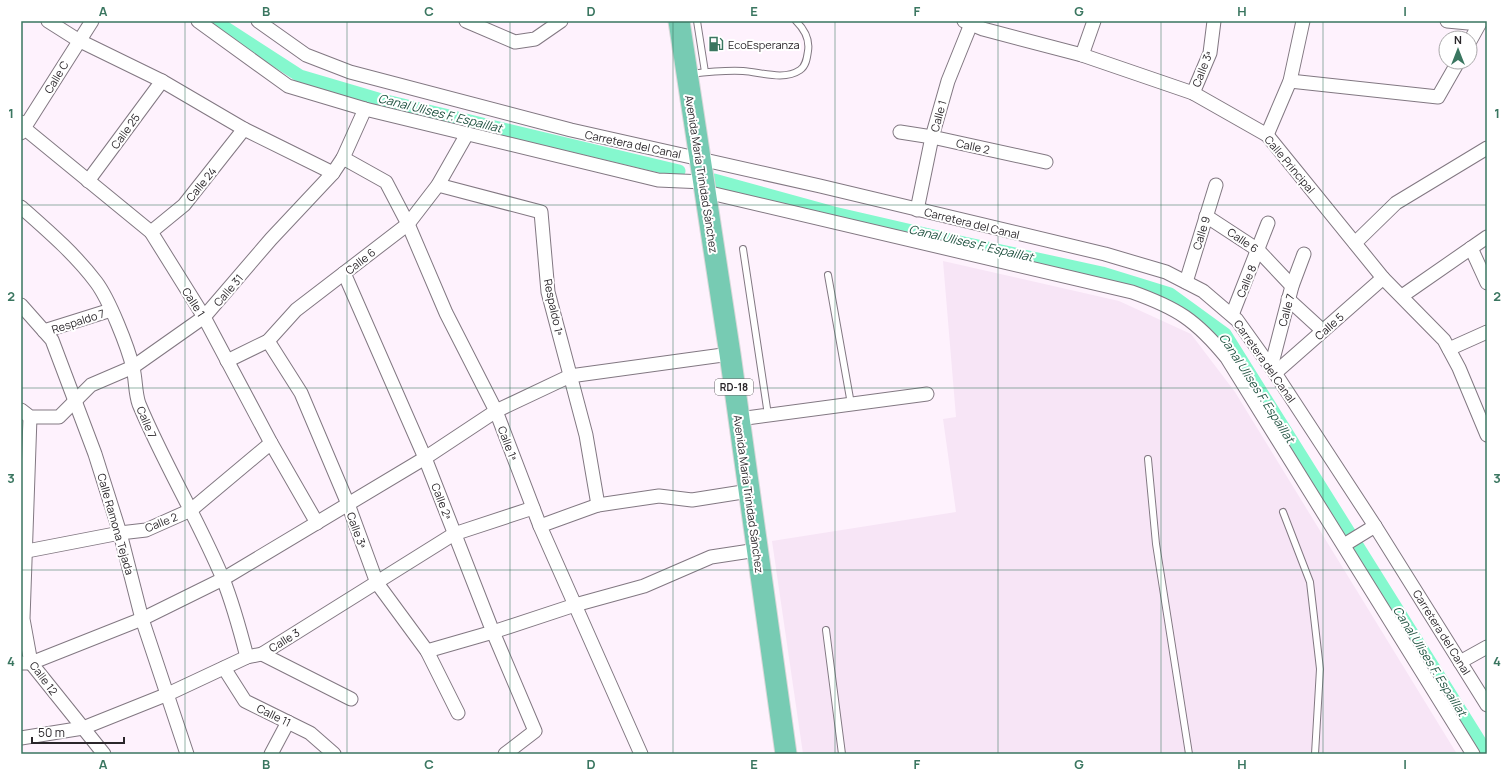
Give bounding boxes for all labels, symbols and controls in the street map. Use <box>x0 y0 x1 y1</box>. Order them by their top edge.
text: A <box>99 2 108 20</box>
text: B <box>262 2 270 20</box>
text: C <box>424 2 434 20</box>
text: D <box>586 2 596 20</box>
text: E <box>750 2 758 20</box>
text: F <box>914 2 921 20</box>
text: G <box>1074 2 1084 20</box>
text: H <box>1237 2 1247 20</box>
text: I <box>1403 2 1407 20</box>
north arrow <box>1438 30 1478 70</box>
text: N <box>1454 32 1462 47</box>
fuel station icon: EcoEsperanza <box>707 35 725 53</box>
place label: EcoEsperanza <box>728 37 800 52</box>
street label: Calle 3ª <box>1188 48 1216 89</box>
street label: Calle C <box>40 58 72 96</box>
water label: Canal Ulises F. Espaillat <box>376 89 505 137</box>
street label: Avenida María Trinidad Sánchez <box>682 94 722 254</box>
street label: Calle 1 <box>927 99 949 133</box>
text: 1 <box>8 104 14 122</box>
text: 1 <box>1494 104 1500 122</box>
street label: Calle 25 <box>107 110 143 152</box>
street label: Carretera del Canal <box>584 126 682 162</box>
street label: Calle Principal <box>1261 132 1319 196</box>
street label: Calle 2 <box>955 135 991 157</box>
street label: Calle 24 <box>182 164 220 204</box>
street label: Carretera del Canal <box>923 204 1021 242</box>
street label: Calle 9 <box>1189 214 1213 252</box>
water label: Canal Ulises F. Espaillat <box>907 220 1036 266</box>
street label: Calle 6 <box>1224 224 1262 256</box>
street label: Calle 6 <box>342 244 378 278</box>
street label: Calle 8 <box>1233 262 1259 300</box>
street label: Calle 31 <box>210 271 246 309</box>
street label: Respaldo 1ª <box>541 277 567 337</box>
street label: Calle 1 <box>179 284 209 320</box>
text: 2 <box>7 287 15 305</box>
text: 2 <box>1493 287 1501 305</box>
street label: Calle 7 <box>1274 292 1298 328</box>
street label: Respaldo 7 <box>49 305 107 337</box>
street label: Calle 5 <box>1311 309 1347 343</box>
street label: Carretera del Canal <box>1231 317 1299 405</box>
water label: Canal Ulises F. Espaillat <box>1215 330 1299 447</box>
road number: RD-18 <box>715 379 753 395</box>
street label: Calle 7 <box>134 404 160 440</box>
street label: Avenida María Trinidad Sánchez <box>730 414 768 574</box>
street label: Calle 1ª <box>495 424 522 463</box>
text: 3 <box>7 469 15 487</box>
text: 3 <box>1493 469 1501 487</box>
street label: Calle Ramona Tejada <box>94 471 138 577</box>
street label: Calle 2ª <box>428 481 456 522</box>
street label: Calle 2 <box>142 509 180 535</box>
street label: Calle 3ª <box>344 510 371 551</box>
street label: Carretera del Canal <box>1410 587 1474 677</box>
water label: Canal Ulises F. Espaillat <box>1389 603 1472 720</box>
street label: Calle 3 <box>266 625 302 655</box>
text: 4 <box>7 652 15 670</box>
text: 4 <box>1493 652 1501 670</box>
street label: Calle 12 <box>27 658 61 698</box>
street label: Calle 11 <box>254 700 294 730</box>
scale bar <box>32 719 124 745</box>
text: 50 m <box>38 724 65 741</box>
text: A <box>99 755 108 773</box>
text: B <box>262 755 270 773</box>
text: C <box>424 755 434 773</box>
text: D <box>586 755 596 773</box>
text: E <box>750 755 758 773</box>
text: F <box>914 755 921 773</box>
text: G <box>1074 755 1084 773</box>
text: H <box>1237 755 1247 773</box>
text: I <box>1403 755 1407 773</box>

